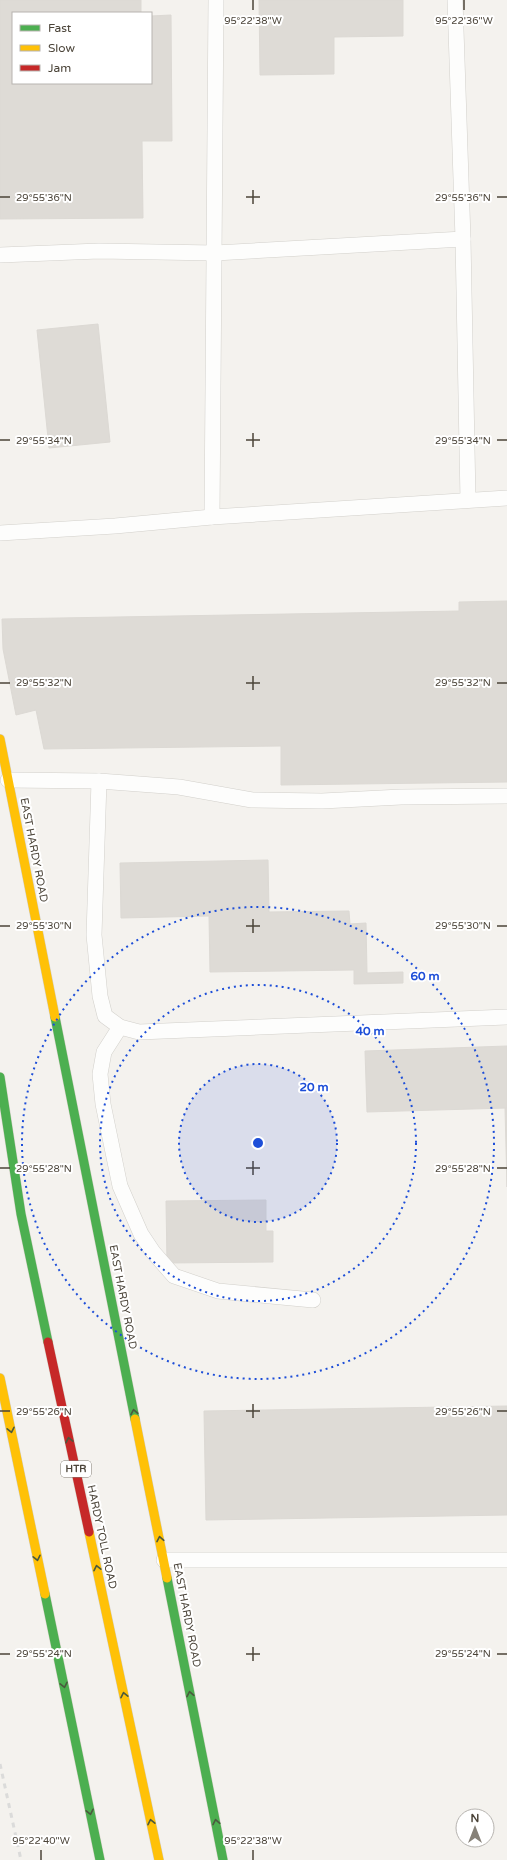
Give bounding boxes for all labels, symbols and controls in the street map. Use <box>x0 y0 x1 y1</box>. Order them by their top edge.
legend <box>12 12 152 84</box>
text: 95°22'38"W <box>224 15 282 27</box>
text: 95°22'36"W <box>435 15 493 27</box>
text: Fast <box>48 21 72 35</box>
text: Slow <box>48 41 75 55</box>
text: Jam <box>48 61 71 75</box>
text: 29°55'36"N <box>16 192 72 204</box>
text: 29°55'36"N <box>435 192 491 204</box>
text: 29°55'34"N <box>16 435 72 447</box>
text: 29°55'34"N <box>435 435 491 447</box>
text: 29°55'32"N <box>16 677 72 689</box>
text: 29°55'32"N <box>435 677 491 689</box>
street label: EAST HARDY ROAD <box>17 797 51 903</box>
text: 29°55'30"N <box>16 920 72 932</box>
text: 29°55'30"N <box>435 920 491 932</box>
text: 60 m <box>410 969 440 983</box>
text: 40 m <box>355 1024 385 1038</box>
text: 20 m <box>299 1080 329 1094</box>
centre of rings <box>251 1136 265 1150</box>
text: 29°55'28"N <box>16 1163 72 1175</box>
text: 29°55'28"N <box>435 1163 491 1175</box>
street label: EAST HARDY ROAD <box>106 1244 140 1350</box>
text: 29°55'26"N <box>16 1406 72 1418</box>
text: 29°55'26"N <box>435 1406 491 1418</box>
one-way arrow <box>130 1409 139 1415</box>
one-way arrow <box>6 1427 14 1433</box>
one-way arrow <box>66 1437 74 1444</box>
road number: HTR <box>61 1461 91 1477</box>
street label: HARDY TOLL ROAD <box>85 1484 119 1590</box>
one-way arrow <box>156 1536 164 1542</box>
one-way arrow <box>33 1554 41 1561</box>
street label: EAST HARDY ROAD <box>170 1562 204 1668</box>
one-way arrow <box>93 1564 101 1571</box>
text: 29°55'24"N <box>16 1648 72 1660</box>
text: 29°55'24"N <box>435 1648 491 1660</box>
one-way arrow <box>59 1682 67 1688</box>
one-way arrow <box>187 1691 195 1697</box>
one-way arrow <box>120 1692 128 1698</box>
north arrow <box>455 1808 495 1848</box>
one-way arrow <box>86 1809 94 1815</box>
text: N <box>471 1812 479 1825</box>
one-way arrow <box>147 1819 155 1825</box>
one-way arrow <box>212 1819 220 1825</box>
text: 95°22'40"W <box>12 1835 70 1847</box>
text: 95°22'38"W <box>224 1835 282 1847</box>

